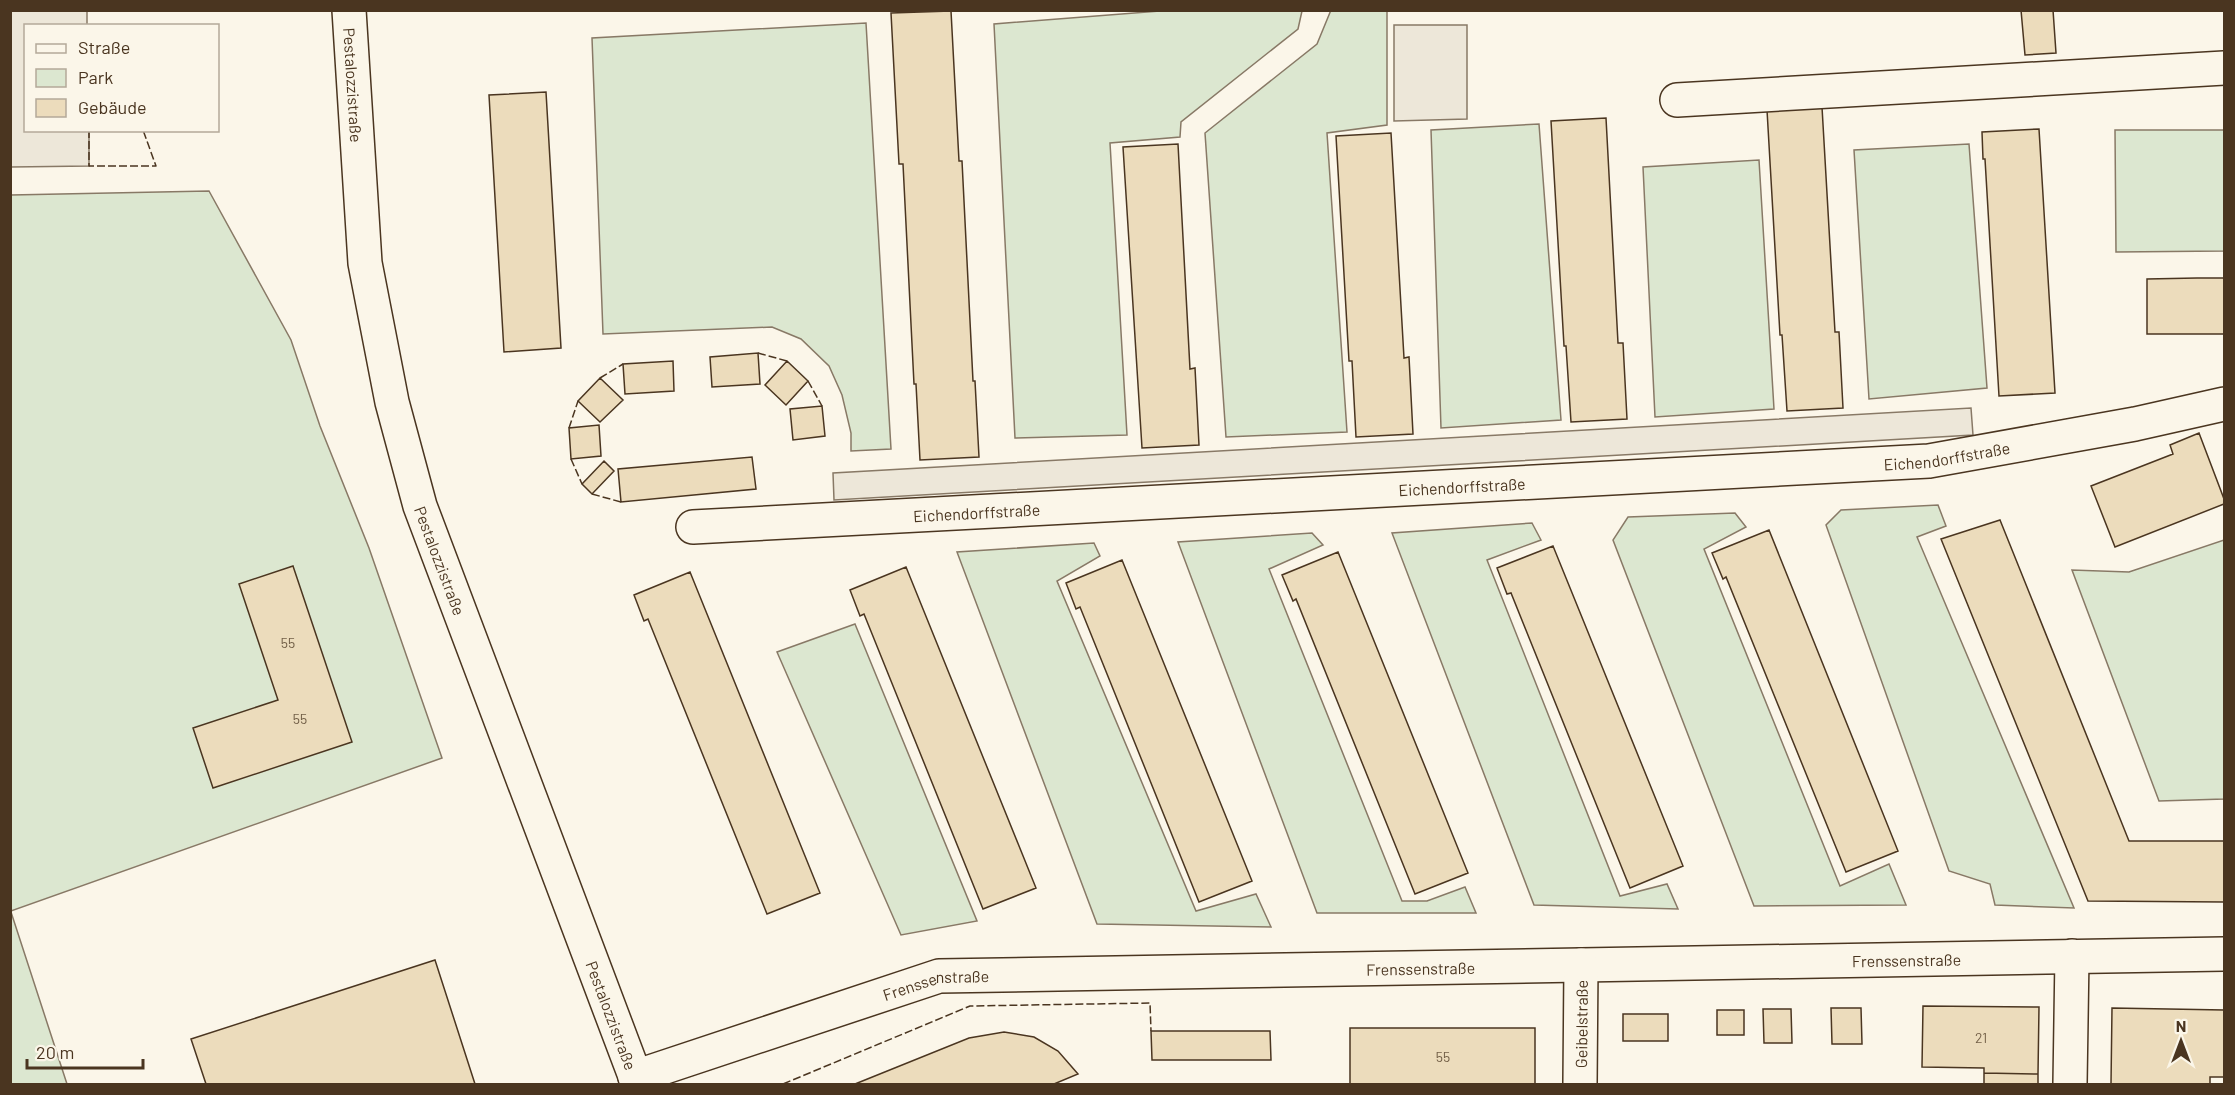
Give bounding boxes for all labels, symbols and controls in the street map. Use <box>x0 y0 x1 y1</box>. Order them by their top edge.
legend <box>24 24 219 132</box>
street label: Pestalozzistraße <box>341 27 367 143</box>
text: Straße <box>78 36 130 58</box>
text: Park <box>78 66 113 88</box>
text: Gebäude <box>78 96 147 118</box>
street label: Eichendorffstraße <box>1883 437 2011 473</box>
street label: Eichendorffstraße <box>1398 473 1526 499</box>
street label: Eichendorffstraße <box>913 499 1041 525</box>
street label: Pestalozzistraße <box>411 503 470 618</box>
house number: 55 <box>281 634 295 651</box>
house number: 55 <box>293 710 307 727</box>
street label: Frenssenstraße <box>1852 949 1961 970</box>
street label: Frenssenstraße <box>1366 957 1475 978</box>
street label: Pestalozzistraße <box>583 958 641 1072</box>
street label: Frenssenstraße <box>880 966 989 1004</box>
street label: Geibelstraße <box>1571 980 1590 1068</box>
north arrow <box>2151 1011 2211 1071</box>
text: N <box>2176 1016 2186 1035</box>
house number: 21 <box>1975 1029 1987 1046</box>
scale bar <box>27 1032 142 1070</box>
text: 20 m <box>36 1041 74 1063</box>
house number: 55 <box>1436 1048 1450 1065</box>

